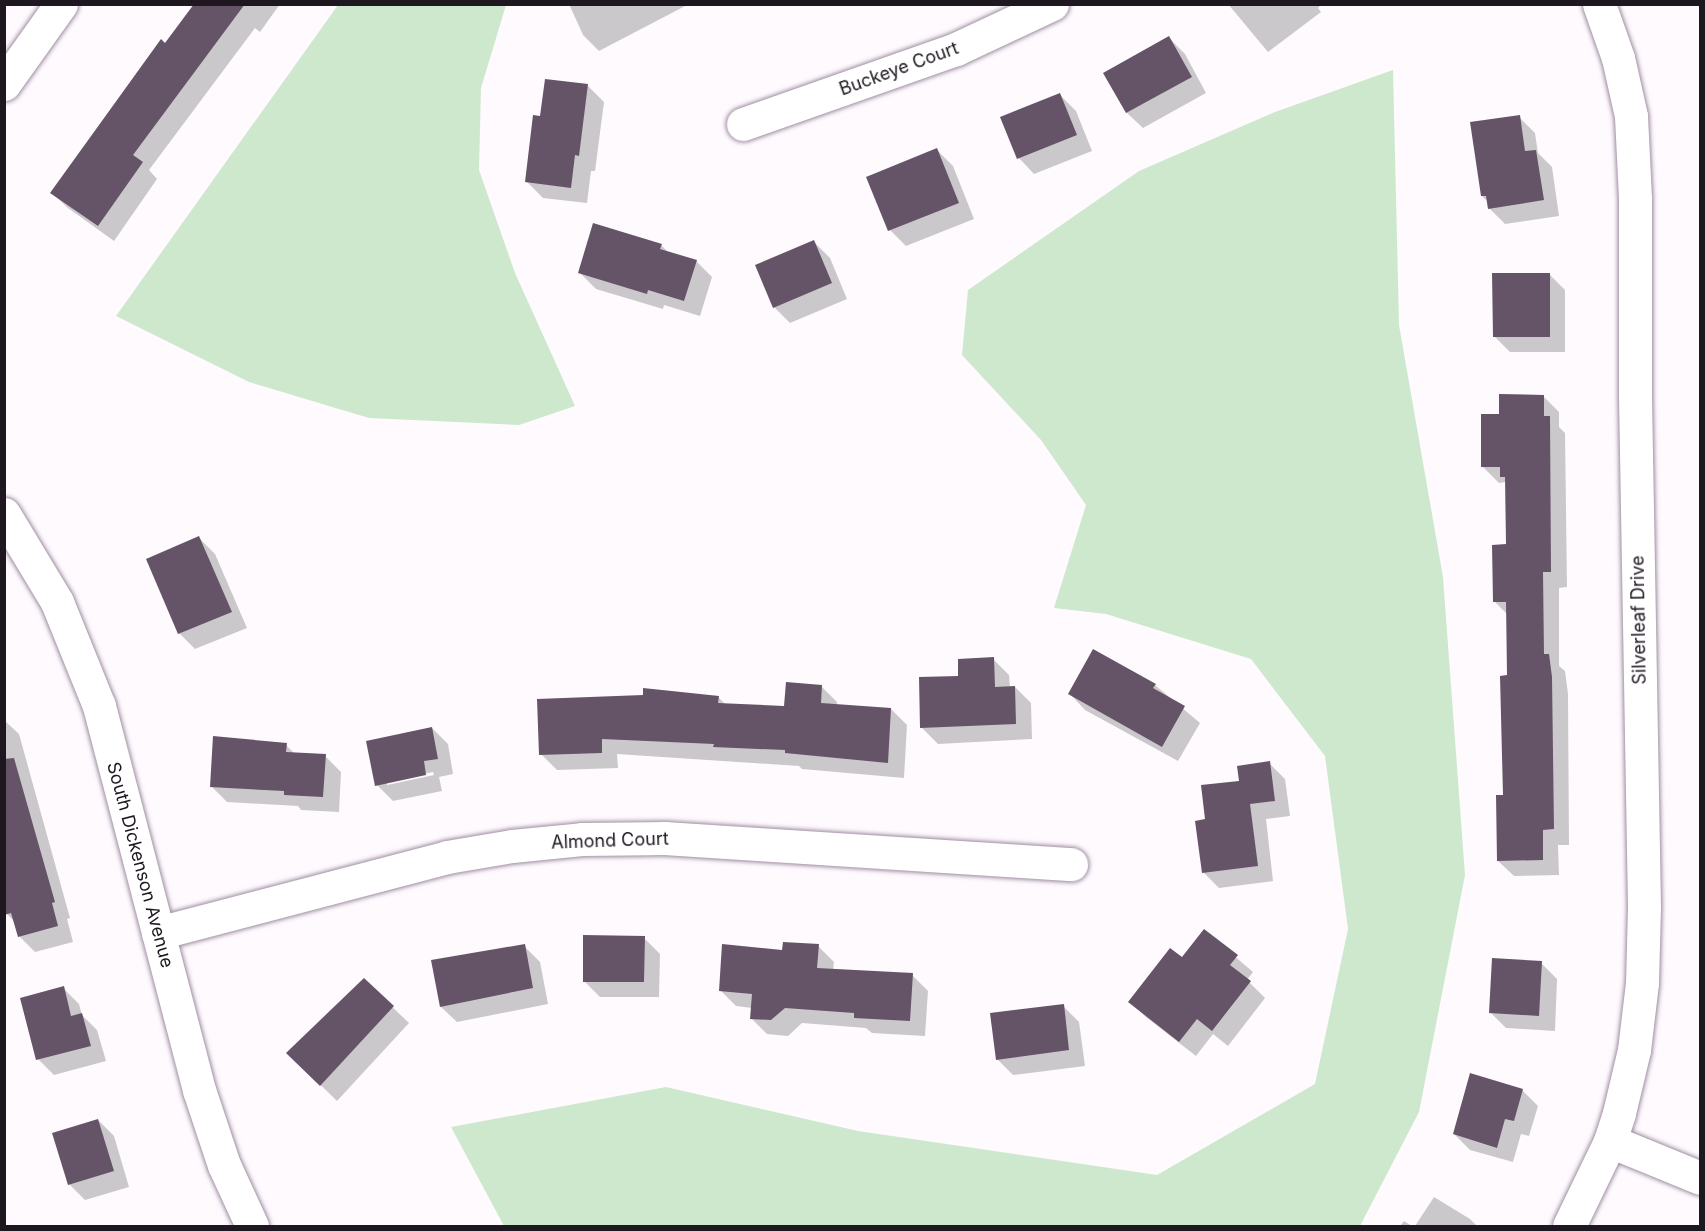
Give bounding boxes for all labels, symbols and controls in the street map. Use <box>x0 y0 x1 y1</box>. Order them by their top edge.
street label: Buckeye Court <box>836 37 962 101</box>
street label: Silverleaf Drive <box>1627 555 1651 685</box>
street label: South Dickenson Avenue <box>102 760 178 970</box>
street label: Almond Court <box>551 828 669 854</box>

